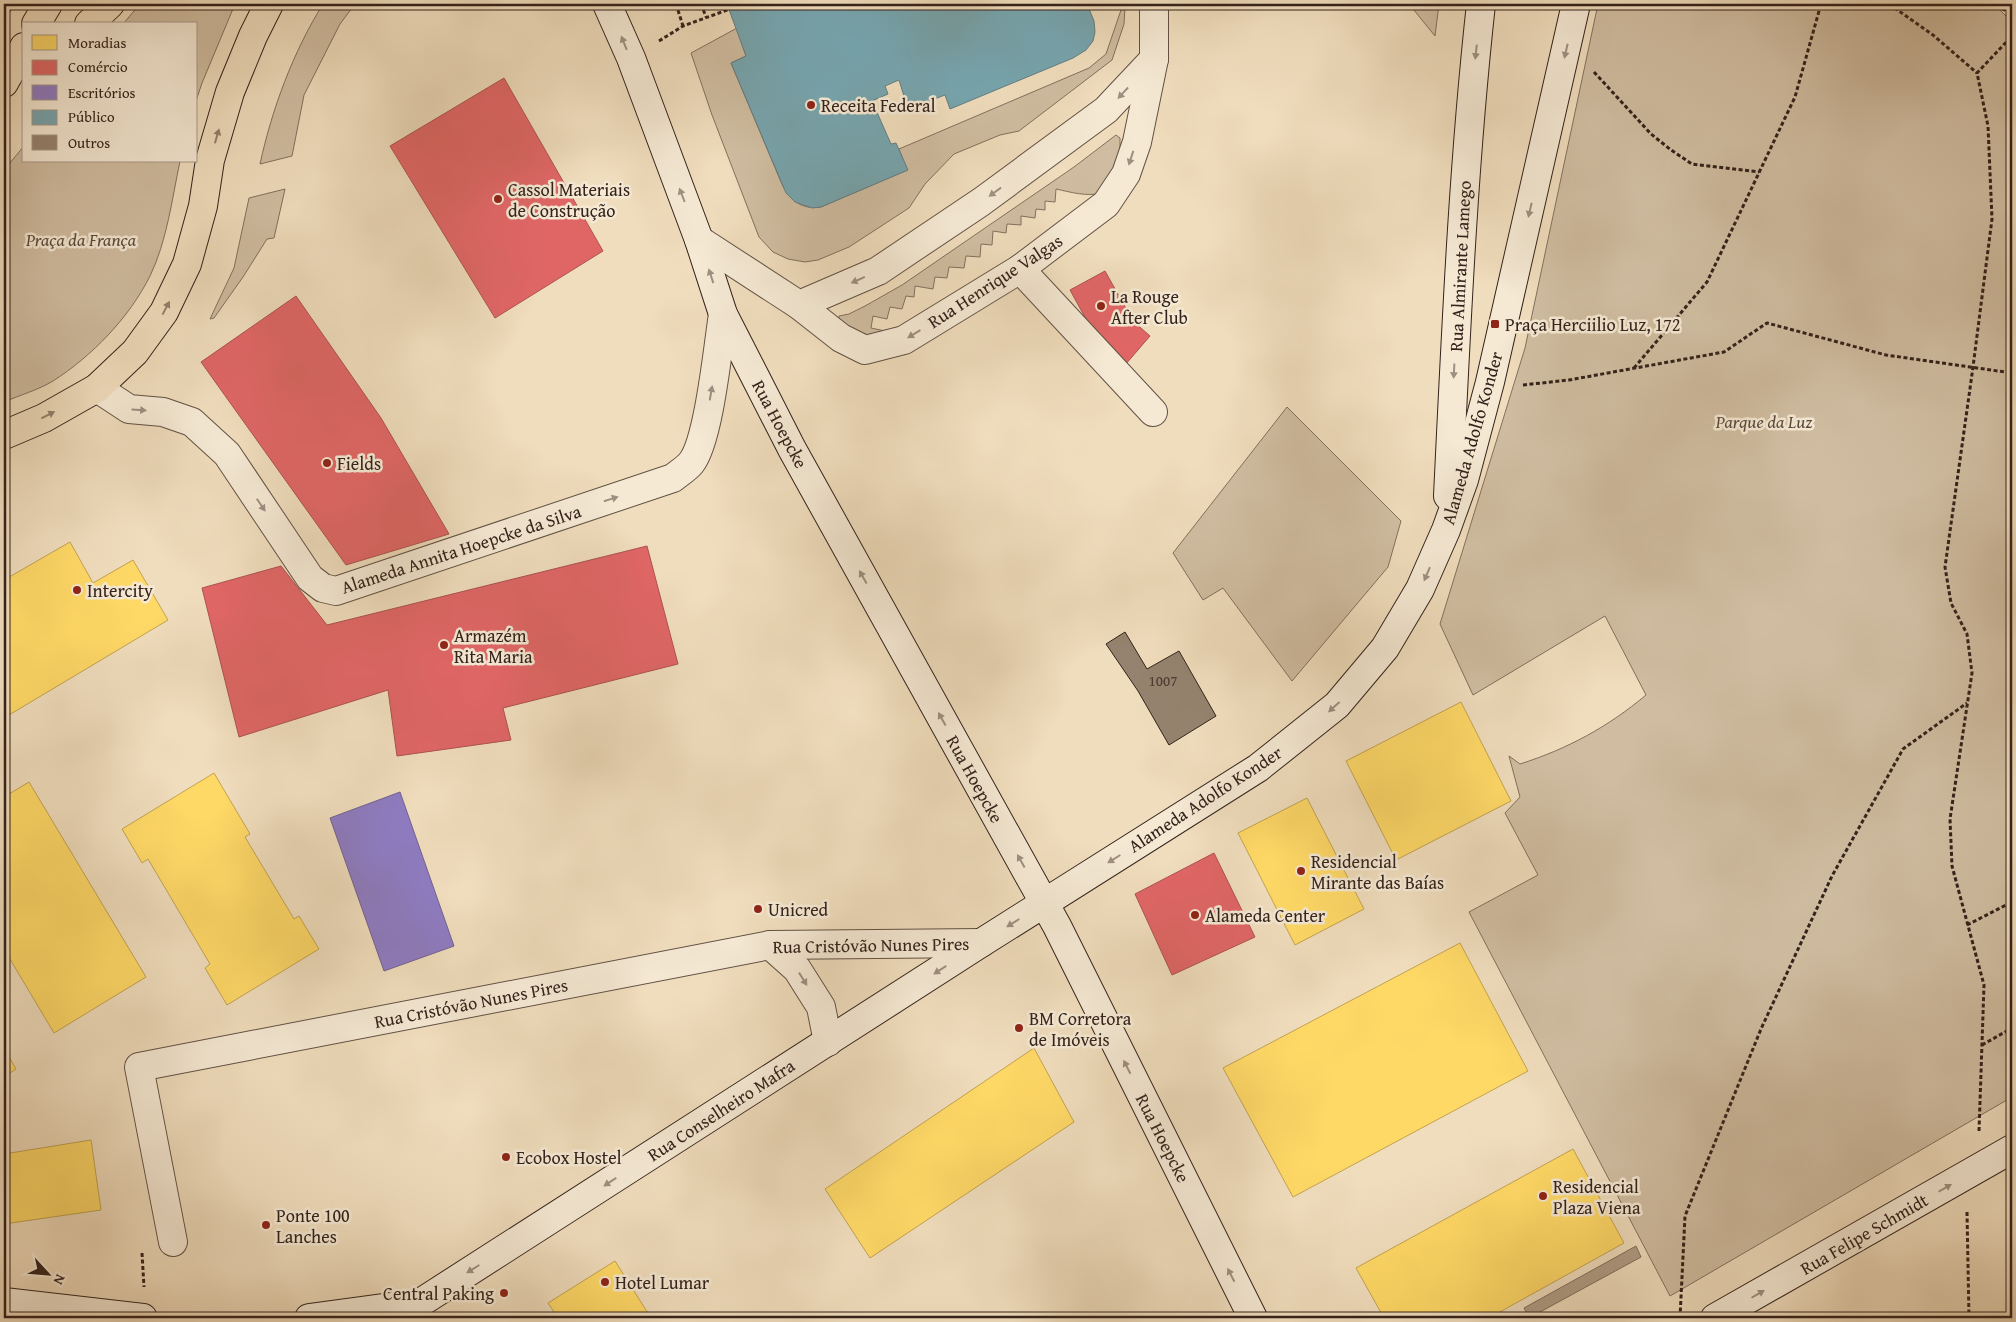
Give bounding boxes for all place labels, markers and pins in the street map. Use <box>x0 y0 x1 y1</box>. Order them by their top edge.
place label: Receita Federal <box>821 92 936 119</box>
marker: Receita Federal <box>805 99 817 111</box>
place label: Cassol Materiais de Construção <box>508 176 630 224</box>
marker: Cassol Materiais de Construção <box>492 193 504 205</box>
place label: La Rouge After Club <box>1111 283 1188 331</box>
marker: La Rouge After Club <box>1095 300 1107 312</box>
place label: Praça Herciilio Luz, 172 <box>1505 311 1680 338</box>
marker: Praça Herciilio Luz, 172 <box>1489 318 1501 330</box>
place label: Fields <box>337 450 381 477</box>
marker: Fields <box>321 457 333 469</box>
place label: Intercity <box>87 577 153 604</box>
marker: Intercity <box>71 584 83 596</box>
place label: Armazém Rita Maria <box>454 622 533 670</box>
marker: Armazém Rita Maria <box>438 639 450 651</box>
place label: Residencial Mirante das Baías <box>1311 848 1444 896</box>
marker: Residencial Mirante das Baías <box>1295 865 1307 877</box>
place label: Unicred <box>768 896 829 923</box>
place label: Alameda Center <box>1205 902 1326 929</box>
marker: Unicred <box>752 903 764 915</box>
marker: Alameda Center <box>1189 909 1201 921</box>
place label: BM Corretora de Imóveis <box>1029 1005 1132 1053</box>
marker: BM Corretora de Imóveis <box>1013 1022 1025 1034</box>
place label: Ecobox Hostel <box>516 1144 622 1171</box>
marker: Ecobox Hostel <box>500 1151 512 1163</box>
place label: Residencial Plaza Viena <box>1553 1173 1641 1221</box>
marker: Residencial Plaza Viena <box>1537 1190 1549 1202</box>
place label: Ponte 100 Lanches <box>276 1202 350 1250</box>
marker: Ponte 100 Lanches <box>260 1219 272 1231</box>
place label: Hotel Lumar <box>615 1269 710 1296</box>
marker: Hotel Lumar <box>599 1276 611 1288</box>
place label: Central Paking <box>383 1280 494 1307</box>
marker: Central Paking <box>498 1287 510 1299</box>

